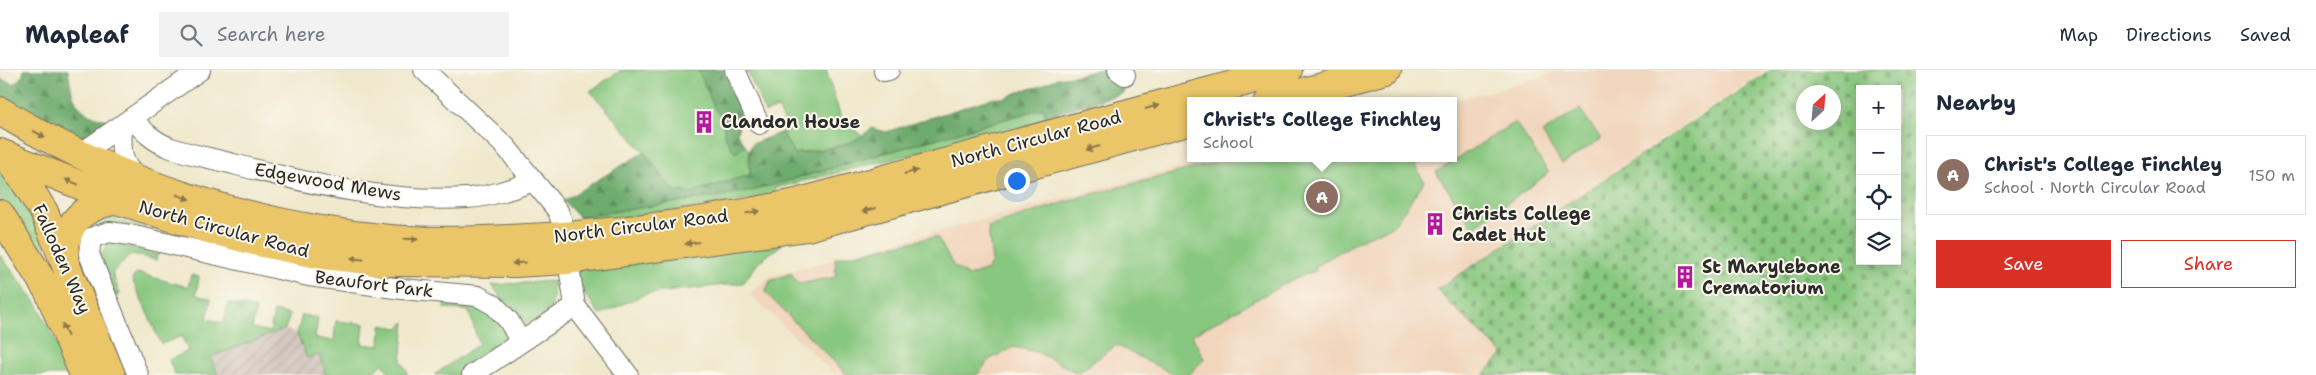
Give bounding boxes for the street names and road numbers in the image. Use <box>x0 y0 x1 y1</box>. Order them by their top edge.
street label: North Circular Road <box>948 105 1124 173</box>
street label: Edgewood Mews <box>253 157 403 207</box>
street label: North Circular Road <box>136 195 312 263</box>
street label: Falloden Way <box>27 200 97 318</box>
street label: North Circular Road <box>552 203 730 249</box>
street label: Beaufort Park <box>313 265 435 303</box>

